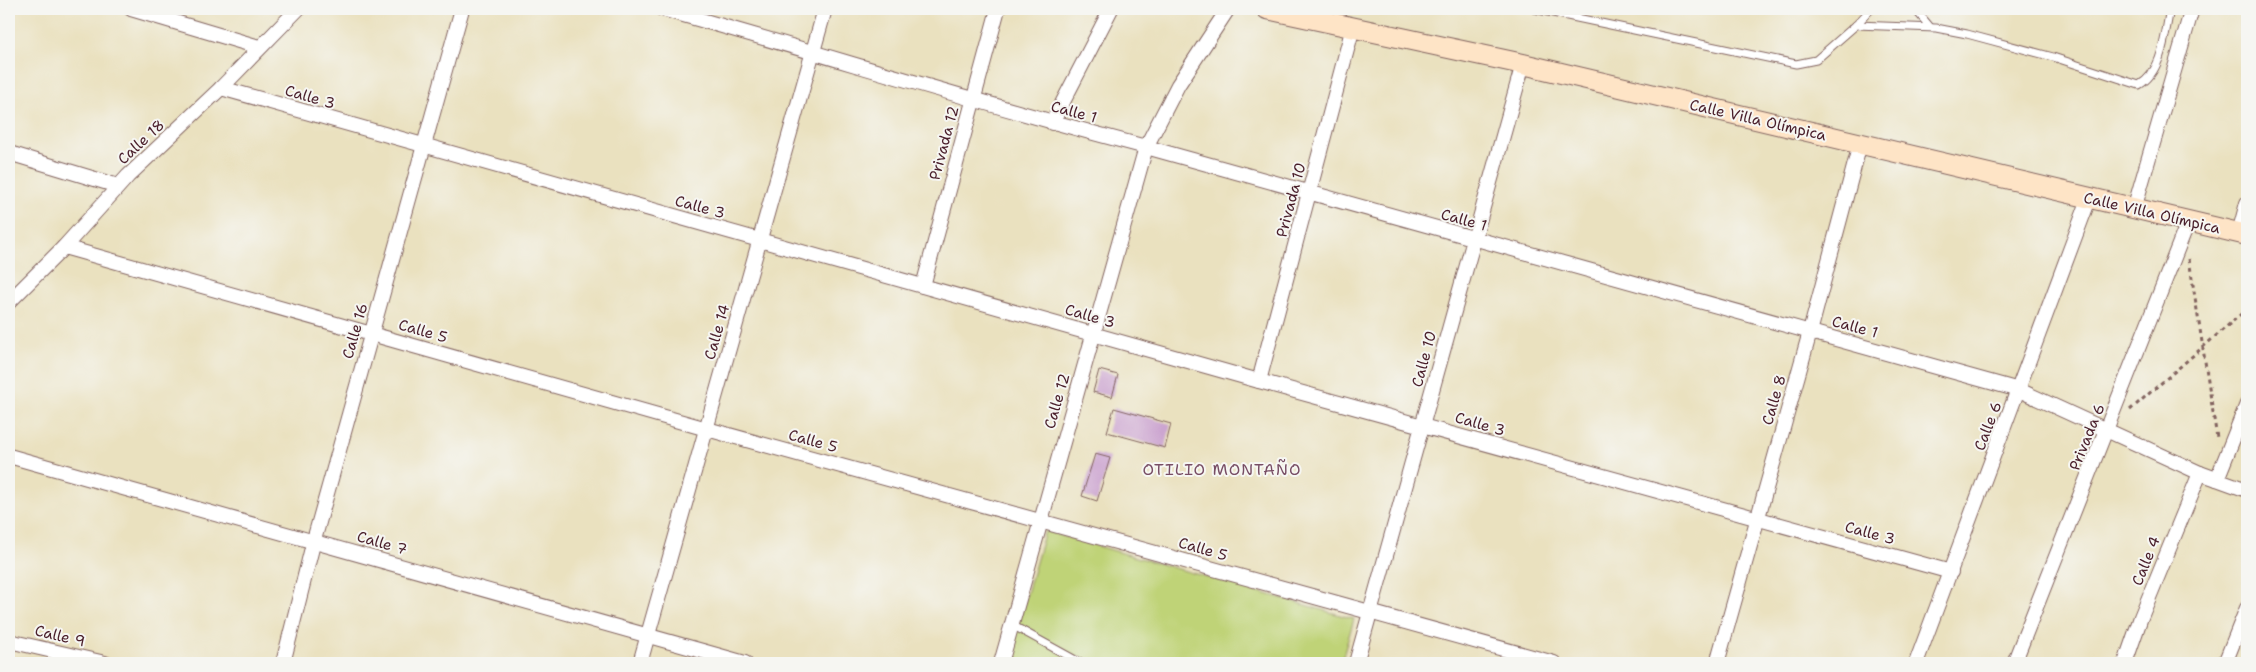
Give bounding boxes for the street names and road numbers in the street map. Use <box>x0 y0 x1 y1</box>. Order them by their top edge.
street label: Calle 3 <box>283 80 337 114</box>
street label: Calle Villa Olímpica <box>1688 95 1829 146</box>
street label: Calle 1 <box>1049 96 1099 128</box>
street label: Privada 12 <box>924 104 964 182</box>
street label: Calle 18 <box>113 115 169 169</box>
street label: Privada 10 <box>1271 161 1311 239</box>
street label: Calle Villa Olímpica <box>2082 188 2223 239</box>
street label: Calle 3 <box>673 191 727 223</box>
street label: Calle 1 <box>1439 204 1489 236</box>
street label: Calle 3 <box>1063 299 1117 333</box>
street label: Calle 16 <box>338 301 372 361</box>
street label: Calle 14 <box>700 302 734 362</box>
street label: Calle 1 <box>1830 311 1880 343</box>
street label: Calle 5 <box>396 315 450 347</box>
street label: Calle 10 <box>1407 329 1441 389</box>
street label: Calle 12 <box>1040 371 1074 431</box>
street label: Calle 8 <box>1757 373 1791 427</box>
street label: Calle 6 <box>1969 398 2007 454</box>
street label: Privada 6 <box>2065 401 2109 473</box>
street label: Calle 3 <box>1453 407 1507 441</box>
street label: Calle 5 <box>786 425 840 457</box>
street label: Calle 3 <box>1843 517 1897 549</box>
street label: Calle 7 <box>355 526 409 560</box>
street label: Calle 5 <box>1176 533 1230 565</box>
street label: Calle 4 <box>2127 533 2165 589</box>
street label: Calle 9 <box>33 620 87 652</box>

